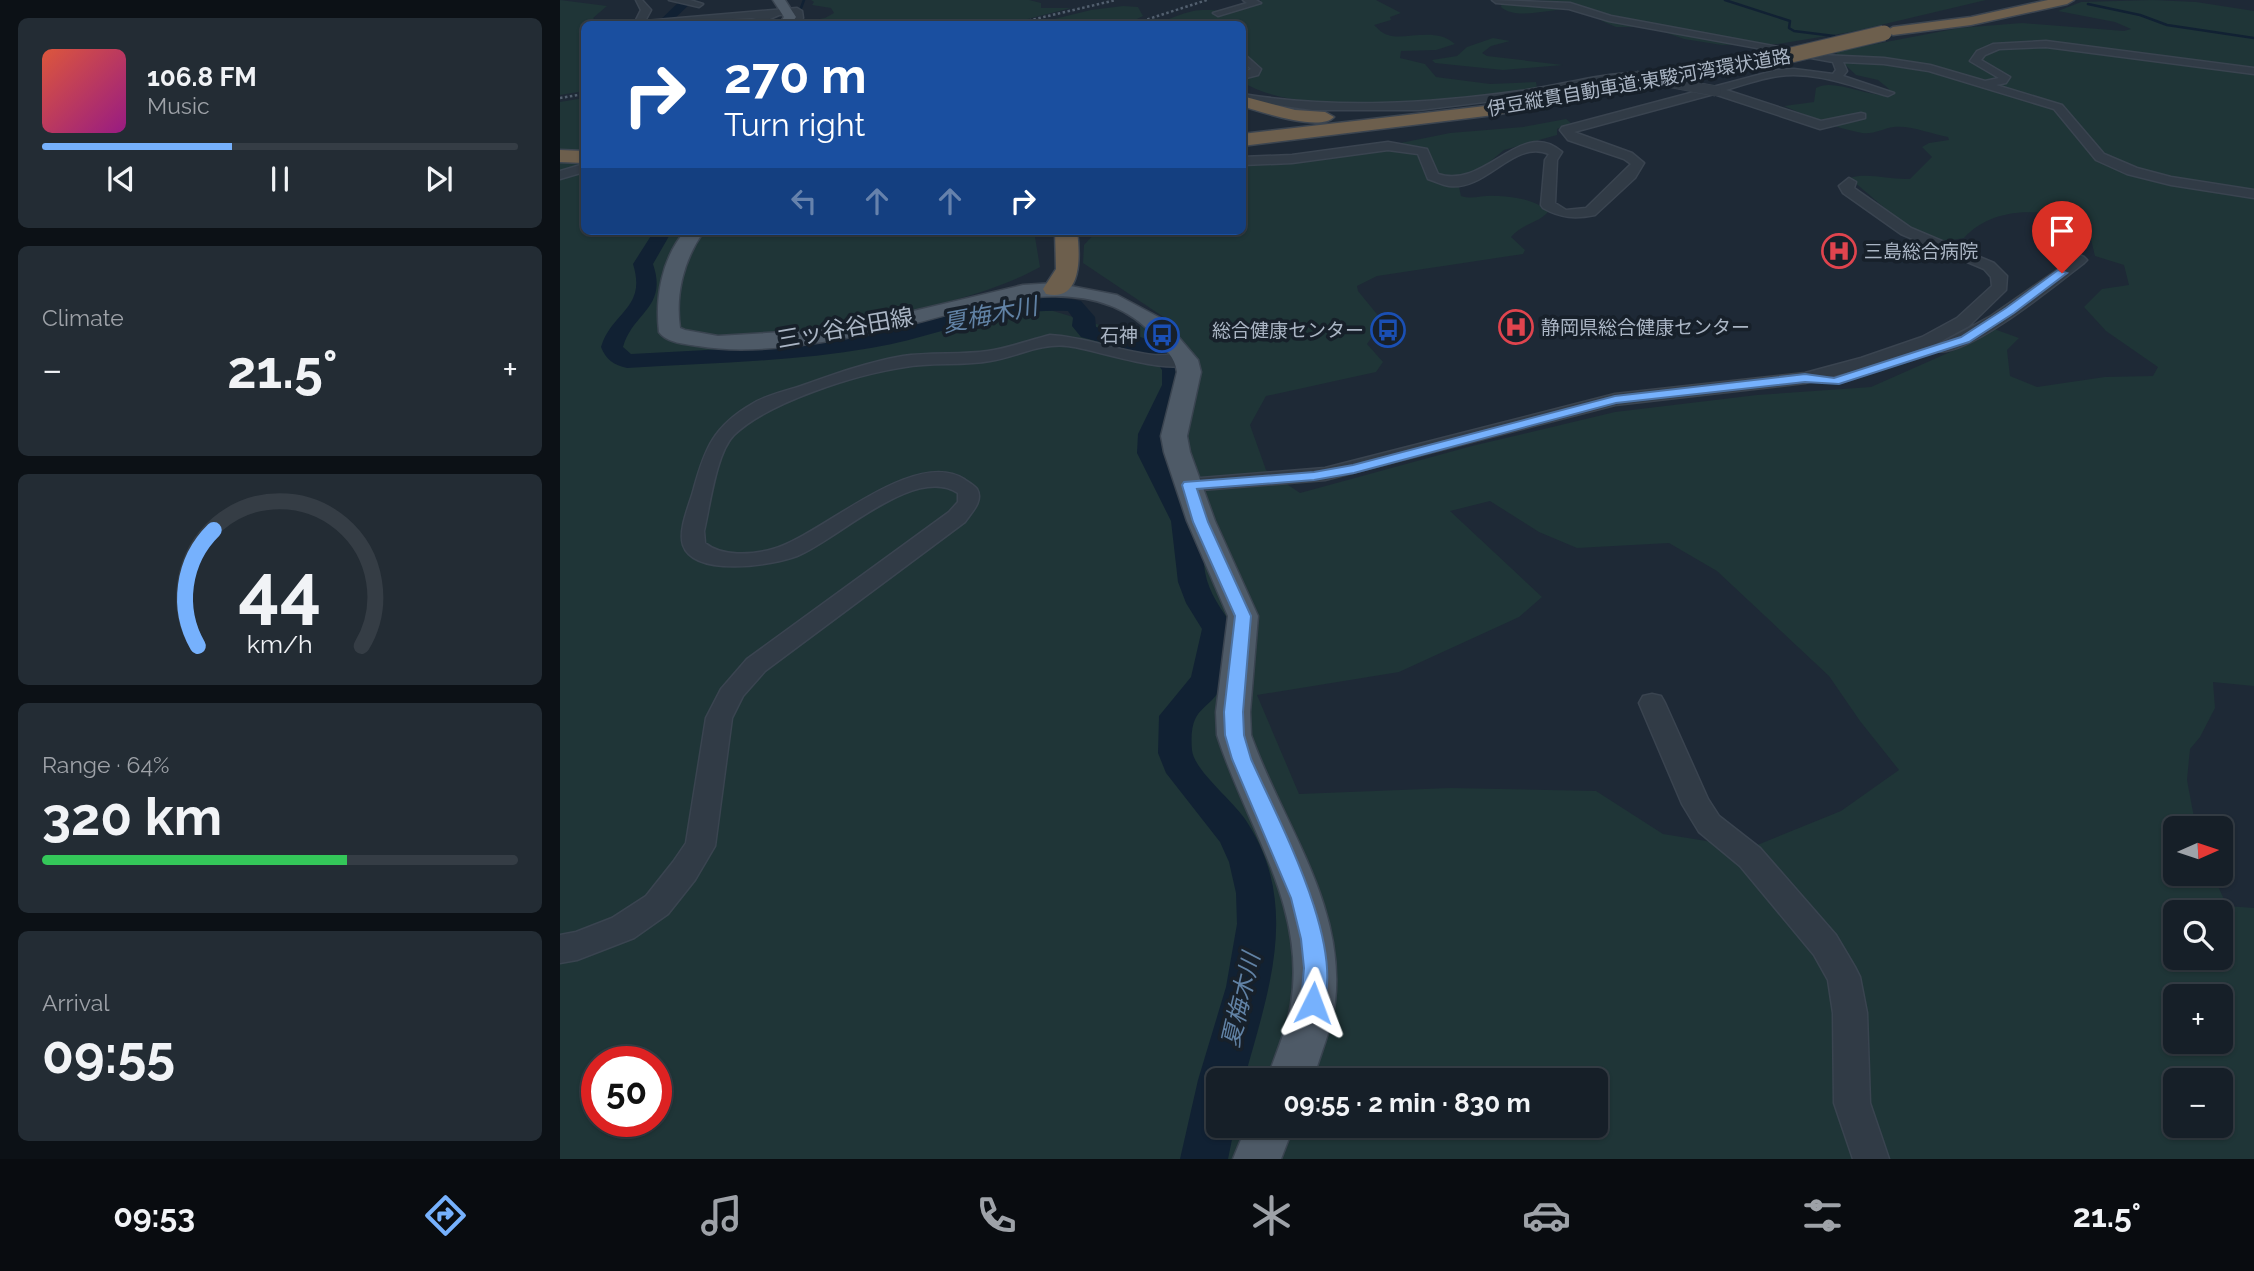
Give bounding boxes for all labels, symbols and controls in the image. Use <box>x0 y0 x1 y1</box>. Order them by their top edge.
street label: 伊豆縦貫自動車道;東駿河湾環状道路 <box>1485 44 1793 120</box>
text: 270 m <box>724 47 867 104</box>
icon: right <box>609 49 700 140</box>
text: 106.8 FM <box>147 62 257 92</box>
text: Music <box>147 92 210 119</box>
text: Turn right <box>724 106 865 143</box>
icon: previous <box>102 160 140 198</box>
icon: pause <box>261 160 299 198</box>
icon: next <box>420 160 458 198</box>
icon: left <box>785 182 823 220</box>
icon: ahead <box>858 182 896 220</box>
icon: ahead <box>931 182 969 220</box>
icon: right <box>1004 182 1042 220</box>
pin <box>2032 201 2092 273</box>
icon: arrive <box>2043 212 2081 250</box>
hospital icon: 三島総合病院 <box>1820 232 1858 270</box>
place label: 三島総合病院 <box>1864 240 1978 262</box>
water label: 夏梅木川 <box>940 291 1043 338</box>
street label: 三ッ谷谷田線 <box>775 302 915 353</box>
text: Climate <box>42 304 124 331</box>
hospital icon: 静岡県総合健康センター <box>1497 308 1535 346</box>
bus stop icon: 総合健康センター <box>1369 311 1407 349</box>
bus stop icon: 石神 <box>1143 316 1181 354</box>
place label: 静岡県総合健康センター <box>1541 316 1750 338</box>
place label: 総合健康センター <box>1212 319 1364 341</box>
place label: 石神 <box>1100 324 1138 346</box>
text: 21.5° <box>227 339 338 400</box>
text: − <box>42 347 62 392</box>
text: + <box>502 347 518 392</box>
text: 44 <box>238 548 322 633</box>
text: km/h <box>247 628 313 658</box>
text: Range · 64% <box>42 751 169 778</box>
text: 320 km <box>42 786 222 847</box>
north arrow <box>2163 816 2233 886</box>
map controls <box>2163 816 2233 1138</box>
button: search <box>2163 900 2233 970</box>
water label: 夏梅木川 <box>1216 947 1266 1050</box>
position arrow <box>1276 966 1350 1040</box>
button: + <box>2163 984 2233 1054</box>
text: Arrival <box>42 989 109 1016</box>
text: 09:55 <box>42 1024 175 1085</box>
speed limit sign: 50 <box>581 1046 672 1137</box>
button: − <box>2163 1068 2233 1138</box>
text: 09:55 · 2 min · 830 m <box>1283 1088 1531 1118</box>
icon: directions <box>421 1191 470 1240</box>
icon: music <box>697 1191 746 1240</box>
icon: phone <box>972 1191 1021 1240</box>
icon: climate <box>1247 1191 1296 1240</box>
icon: car <box>1522 1191 1571 1240</box>
icon: filters <box>1798 1191 1847 1240</box>
text: 09:53 <box>113 1197 195 1234</box>
text: 21.5° <box>2073 1197 2141 1234</box>

